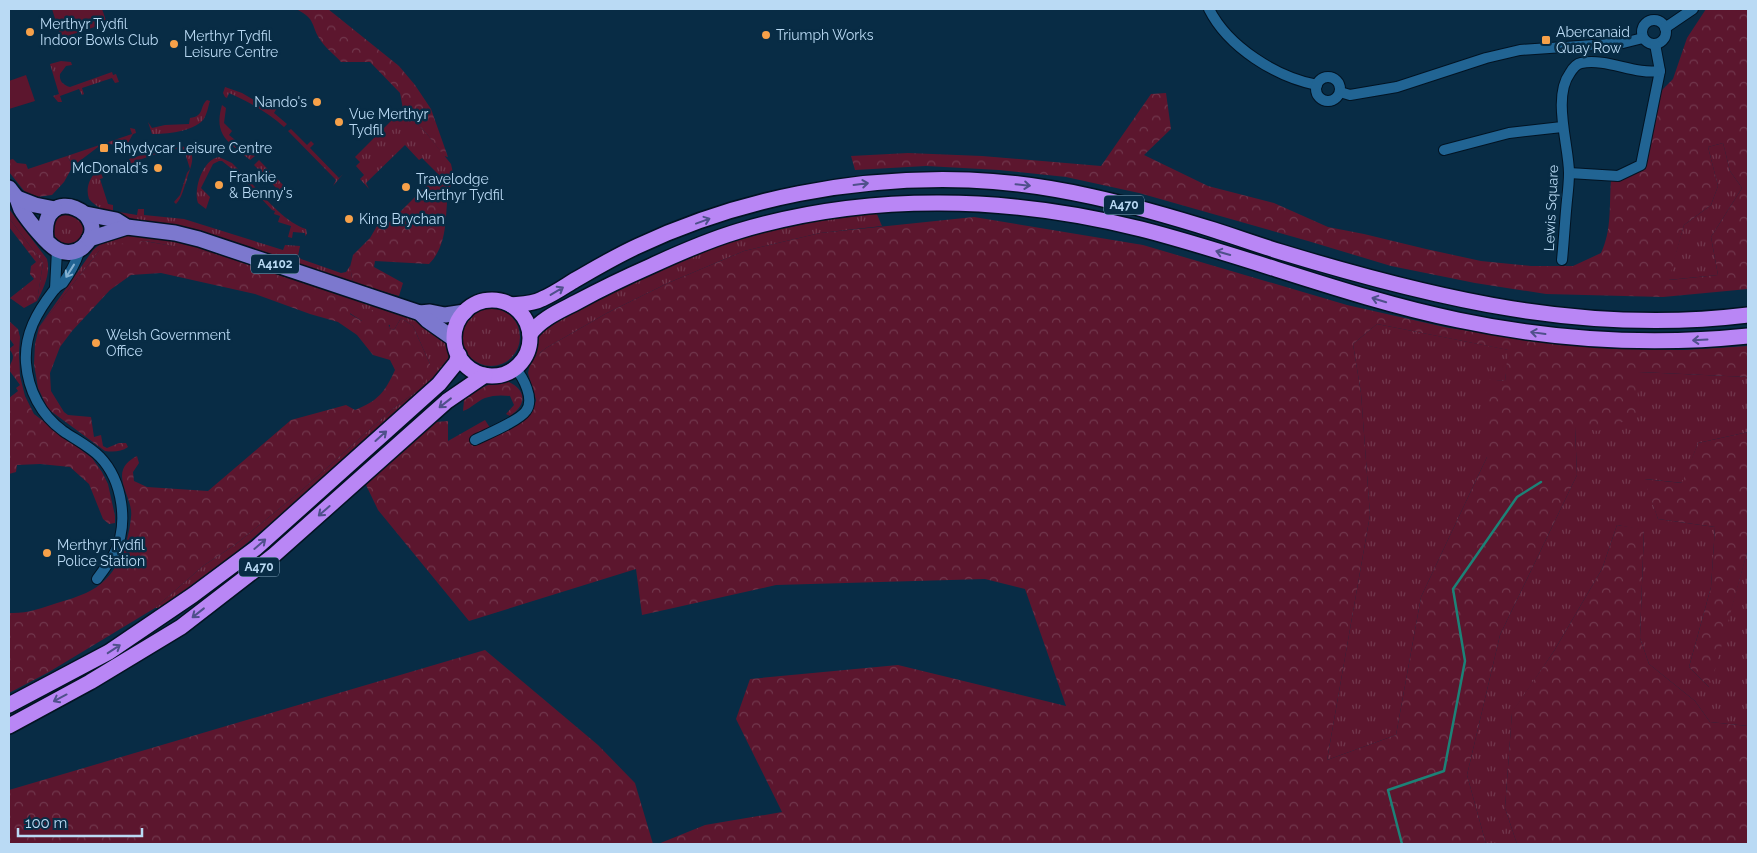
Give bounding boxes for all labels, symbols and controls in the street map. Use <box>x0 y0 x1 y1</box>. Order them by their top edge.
place label: Merthyr Tydfil Indoor Bowls Club <box>40 16 159 48</box>
place label: Abercanaid Quay Row <box>1556 24 1630 56</box>
marker: Merthyr Tydfil Indoor Bowls Club <box>24 26 36 38</box>
place label: Triumph Works <box>776 27 874 43</box>
place label: Merthyr Tydfil Leisure Centre <box>184 28 278 60</box>
marker: Triumph Works <box>760 29 772 41</box>
marker: Abercanaid Quay Row <box>1540 34 1552 46</box>
marker: Merthyr Tydfil Leisure Centre <box>168 38 180 50</box>
place label: Nando's <box>254 94 307 110</box>
marker: Nando's <box>311 96 323 108</box>
place label: Vue Merthyr Tydfil <box>349 106 429 138</box>
marker: Vue Merthyr Tydfil <box>333 116 345 128</box>
place label: Rhydycar Leisure Centre <box>114 140 272 156</box>
marker: Rhydycar Leisure Centre <box>98 142 110 154</box>
place label: McDonald's <box>72 160 148 176</box>
marker: McDonald's <box>152 162 164 174</box>
street label: Lewis Square <box>1541 164 1561 252</box>
place label: Frankie & Benny's <box>229 169 293 201</box>
place label: Travelodge Merthyr Tydfil <box>416 171 504 203</box>
marker: Frankie & Benny's <box>213 179 225 191</box>
one-way arrow <box>852 179 868 189</box>
marker: Travelodge Merthyr Tydfil <box>400 181 412 193</box>
one-way arrow <box>1014 181 1030 190</box>
road number: A470 <box>1104 196 1144 214</box>
place label: King Brychan <box>359 211 445 227</box>
marker: King Brychan <box>343 213 355 225</box>
one-way arrow <box>694 216 710 225</box>
one-way arrow <box>1216 247 1232 257</box>
road number: A4102 <box>251 254 299 274</box>
one-way arrow <box>65 263 75 277</box>
one-way arrow <box>549 285 563 295</box>
one-way arrow <box>1371 295 1387 304</box>
place label: Welsh Government Office <box>106 327 231 359</box>
one-way arrow <box>1530 328 1546 338</box>
one-way arrow <box>1692 335 1708 344</box>
marker: Welsh Government Office <box>90 337 102 349</box>
one-way arrow <box>439 397 452 408</box>
one-way arrow <box>374 430 387 441</box>
one-way arrow <box>318 505 331 516</box>
place label: Merthyr Tydfil Police Station <box>57 537 145 569</box>
one-way arrow <box>253 538 266 550</box>
marker: Merthyr Tydfil Police Station <box>41 547 53 559</box>
road number: A470 <box>239 558 279 576</box>
one-way arrow <box>192 608 205 619</box>
one-way arrow <box>106 644 120 654</box>
one-way arrow <box>52 693 67 703</box>
scale bar <box>18 806 141 838</box>
text: 100 m <box>25 814 67 832</box>

